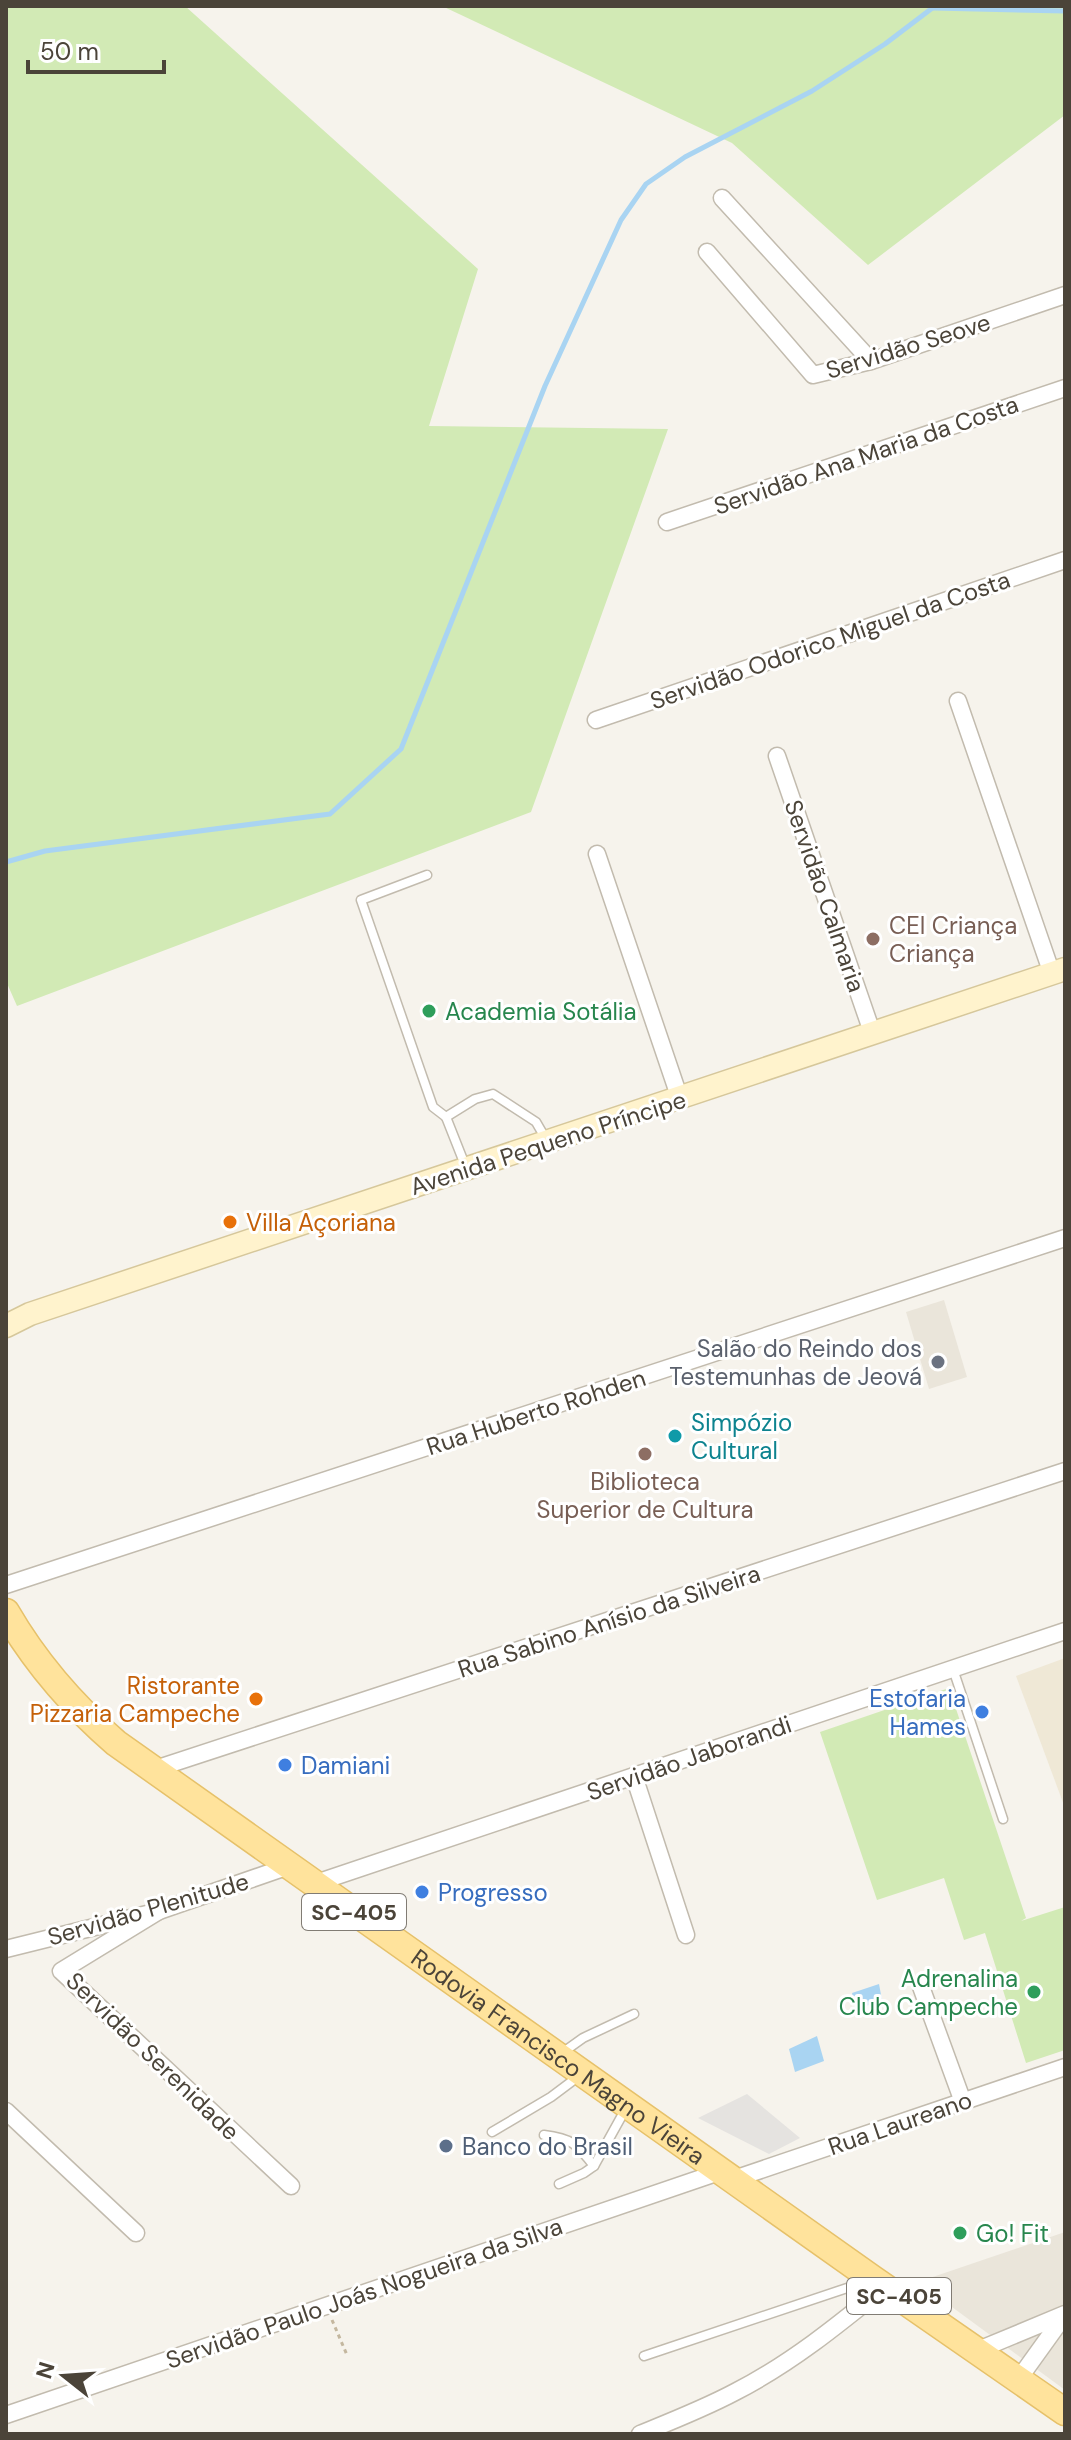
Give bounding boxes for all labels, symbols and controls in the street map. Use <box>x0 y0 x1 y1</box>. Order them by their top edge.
scale bar <box>28 24 164 74</box>
text: 50 m <box>40 36 99 67</box>
street label: Servidão Seove <box>822 306 994 386</box>
street label: Servidão Ana Maria da Costa <box>710 388 1022 522</box>
street label: Servidão Odorico Miguel da Costa <box>646 564 1014 716</box>
street label: Servidão Calmaria <box>778 796 872 996</box>
place label: CEI Criança Criança <box>889 910 1017 969</box>
marker: CEI Criança Criança <box>864 930 882 948</box>
place label: Academia Sotália <box>445 996 637 1027</box>
marker: Academia Sotália <box>420 1002 438 1020</box>
street label: Avenida Pequeno Príncipe <box>406 1084 690 1202</box>
place label: Villa Açoriana <box>246 1207 396 1238</box>
marker: Villa Açoriana <box>221 1213 239 1231</box>
place label: Salão do Reindo dos Testemunhas de Jeová <box>669 1333 922 1392</box>
marker: Salão do Reindo dos Testemunhas de Jeová <box>929 1353 947 1371</box>
street label: Rua Huberto Rohden <box>422 1362 650 1462</box>
place label: Simpózio Cultural <box>691 1407 792 1466</box>
marker: Simpózio Cultural <box>666 1427 684 1445</box>
marker: Biblioteca Superior de Cultura <box>636 1445 654 1463</box>
place label: Biblioteca Superior de Cultura <box>537 1466 753 1525</box>
street label: Rua Sabino Anísio da Silveira <box>454 1557 764 1685</box>
place label: Ristorante Pizzaria Campeche <box>30 1670 240 1729</box>
place label: Estofaria Hames <box>869 1683 966 1742</box>
marker: Ristorante Pizzaria Campeche <box>247 1690 265 1708</box>
marker: Estofaria Hames <box>973 1703 991 1721</box>
street label: Servidão Jaborandi <box>583 1708 795 1808</box>
place label: Damiani <box>301 1750 390 1781</box>
marker: Damiani <box>276 1756 294 1774</box>
street label: Servidão Plenitude <box>44 1865 252 1953</box>
place label: Progresso <box>438 1877 548 1908</box>
marker: Progresso <box>413 1883 431 1901</box>
road number: SC-405 <box>302 1894 406 1930</box>
street label: Rodovia Francisco Magno Vieira <box>405 1942 712 2171</box>
place label: Adrenalina Club Campeche <box>839 1963 1018 2022</box>
street label: Servidão Serenidade <box>60 1965 246 2147</box>
marker: Adrenalina Club Campeche <box>1025 1983 1043 2001</box>
street label: Rua Laureano <box>824 2084 976 2162</box>
place label: Banco do Brasil <box>462 2131 633 2162</box>
marker: Banco do Brasil <box>437 2137 455 2155</box>
street label: Servidão Paulo Joás Nogueira da Silva <box>162 2210 566 2376</box>
place label: Go! Fit <box>976 2218 1049 2249</box>
marker: Go! Fit <box>951 2224 969 2242</box>
road number: SC-405 <box>847 2278 951 2314</box>
north arrow <box>24 2336 104 2416</box>
text: N <box>29 2358 62 2382</box>

